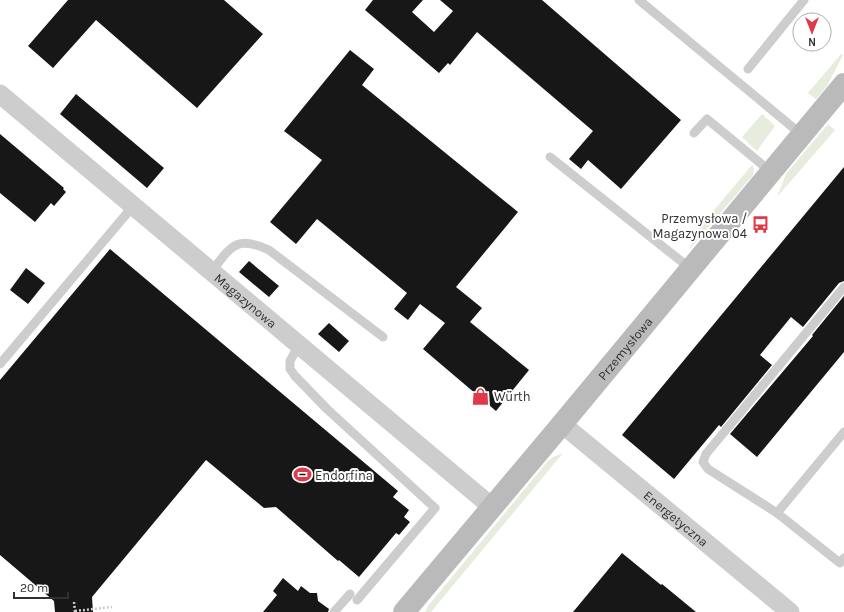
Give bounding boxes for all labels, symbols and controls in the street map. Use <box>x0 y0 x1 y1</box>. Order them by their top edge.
north arrow <box>792 12 832 52</box>
text: N <box>808 35 816 48</box>
place label: Przemysłowa / Magazynowa 04 <box>653 211 747 241</box>
bus stop icon: Przemysłowa / Magazynowa 04 <box>750 215 770 235</box>
street label: Magazynowa <box>212 270 280 331</box>
street label: Przemysłowa <box>594 314 655 383</box>
shop icon: Würth <box>471 386 491 406</box>
place label: Würth <box>494 389 531 404</box>
sports icon: Endorfina <box>292 465 312 485</box>
place label: Endorfina <box>315 468 373 483</box>
street label: Energetyczna <box>641 487 712 549</box>
scale bar <box>14 574 68 600</box>
text: 20 m <box>20 581 48 595</box>

